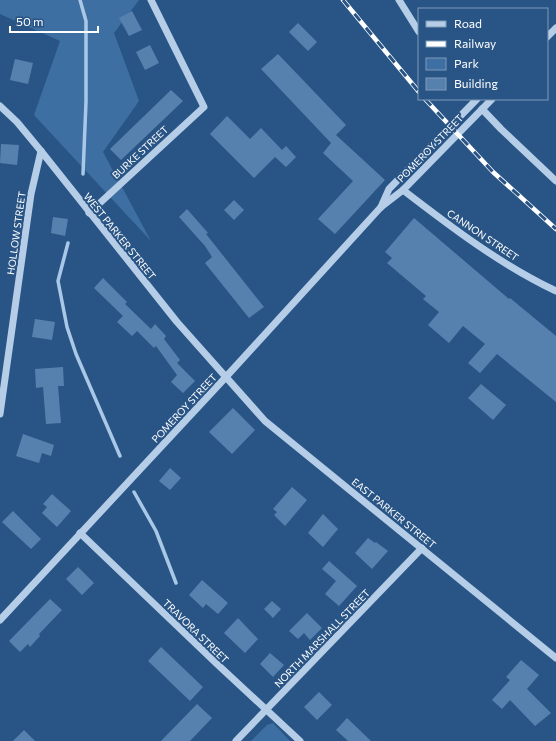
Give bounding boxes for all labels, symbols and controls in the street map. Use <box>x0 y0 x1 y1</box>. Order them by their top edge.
scale bar <box>10 8 98 34</box>
legend <box>418 8 548 100</box>
text: 50 m <box>16 14 44 28</box>
text: Road <box>454 16 482 30</box>
text: Railway <box>454 36 496 50</box>
text: Park <box>454 56 480 70</box>
text: Building <box>454 76 498 90</box>
street label: POMEROY STREET <box>395 111 466 184</box>
street label: BURKE STREET <box>110 123 171 181</box>
street label: HOLLOW STREET <box>4 190 28 275</box>
street label: WEST PARKER STREET <box>81 190 159 282</box>
street label: CANNON STREET <box>445 207 521 264</box>
street label: POMEROY STREET <box>149 371 219 445</box>
street label: EAST PARKER STREET <box>350 475 439 551</box>
street label: NORTH MARSHALL STREET <box>272 586 373 690</box>
street label: TRAVORA STREET <box>161 597 232 666</box>

